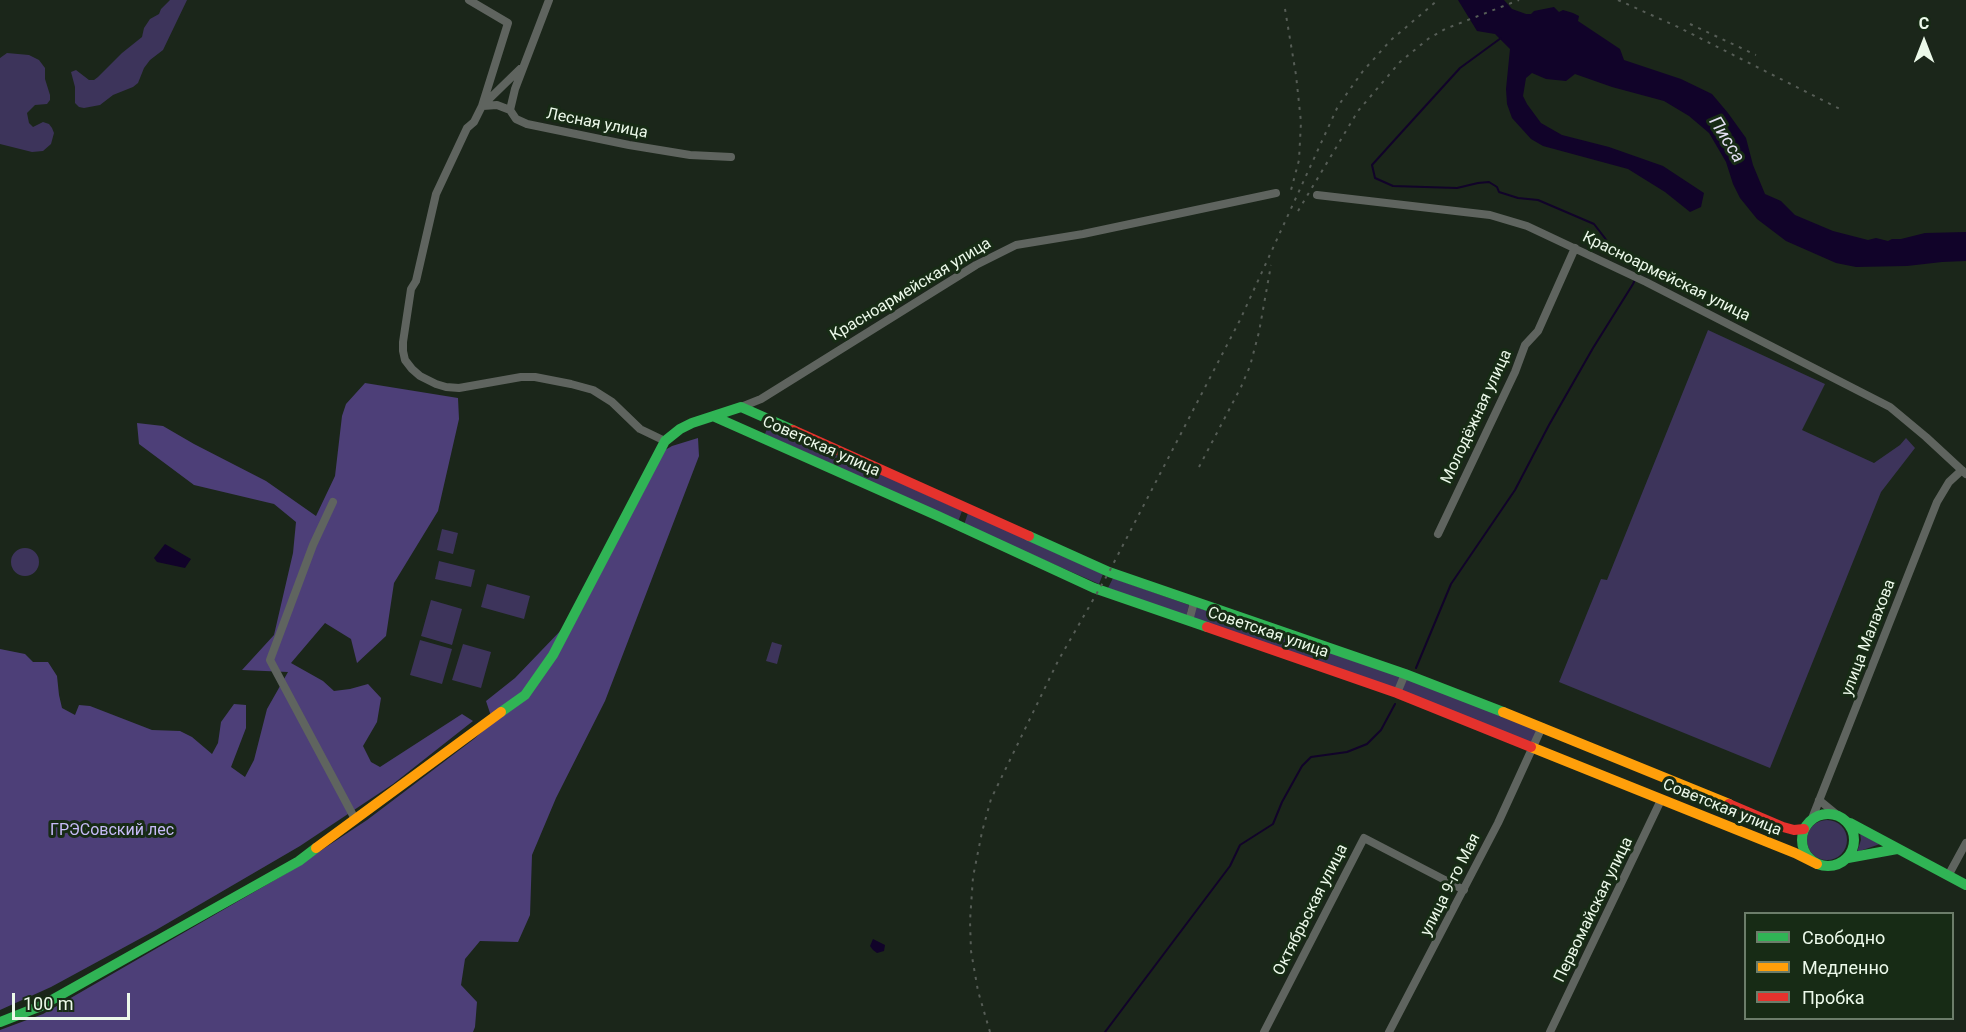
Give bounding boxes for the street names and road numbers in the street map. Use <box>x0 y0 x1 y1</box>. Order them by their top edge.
street label: Лесная улица <box>545 105 649 143</box>
street label: Красноармейская улица <box>1579 228 1753 326</box>
street label: Красноармейская улица <box>827 234 995 346</box>
street label: Молодёжная улица <box>1437 347 1517 487</box>
street label: Советская улица <box>759 412 883 482</box>
street label: улица Малахова <box>1838 577 1900 699</box>
street label: Советская улица <box>1205 603 1331 663</box>
street label: Советская улица <box>1660 775 1784 841</box>
street label: улица 9-го Мая <box>1417 831 1485 939</box>
street label: Первомайская улица <box>1550 834 1638 986</box>
street label: Октябрьская улица <box>1270 841 1352 979</box>

